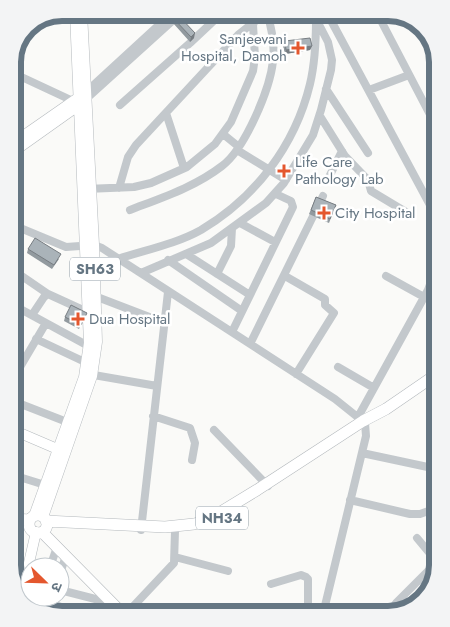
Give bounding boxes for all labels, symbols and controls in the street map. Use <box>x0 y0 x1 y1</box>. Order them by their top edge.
place label: Sanjeevani Hospital, Damoh <box>181 28 287 67</box>
marker: Sanjeevani Hospital, Damoh <box>291 41 305 55</box>
place label: Life Care Pathology Lab <box>295 151 384 190</box>
marker: Life Care Pathology Lab <box>277 164 291 178</box>
place label: City Hospital <box>335 202 416 224</box>
marker: City Hospital <box>317 206 331 220</box>
road number: SH63 <box>70 258 120 280</box>
place label: Dua Hospital <box>89 308 170 330</box>
marker: Dua Hospital <box>71 312 85 326</box>
road number: NH34 <box>196 506 248 530</box>
north arrow <box>20 557 70 607</box>
text: उ <box>46 579 68 595</box>

